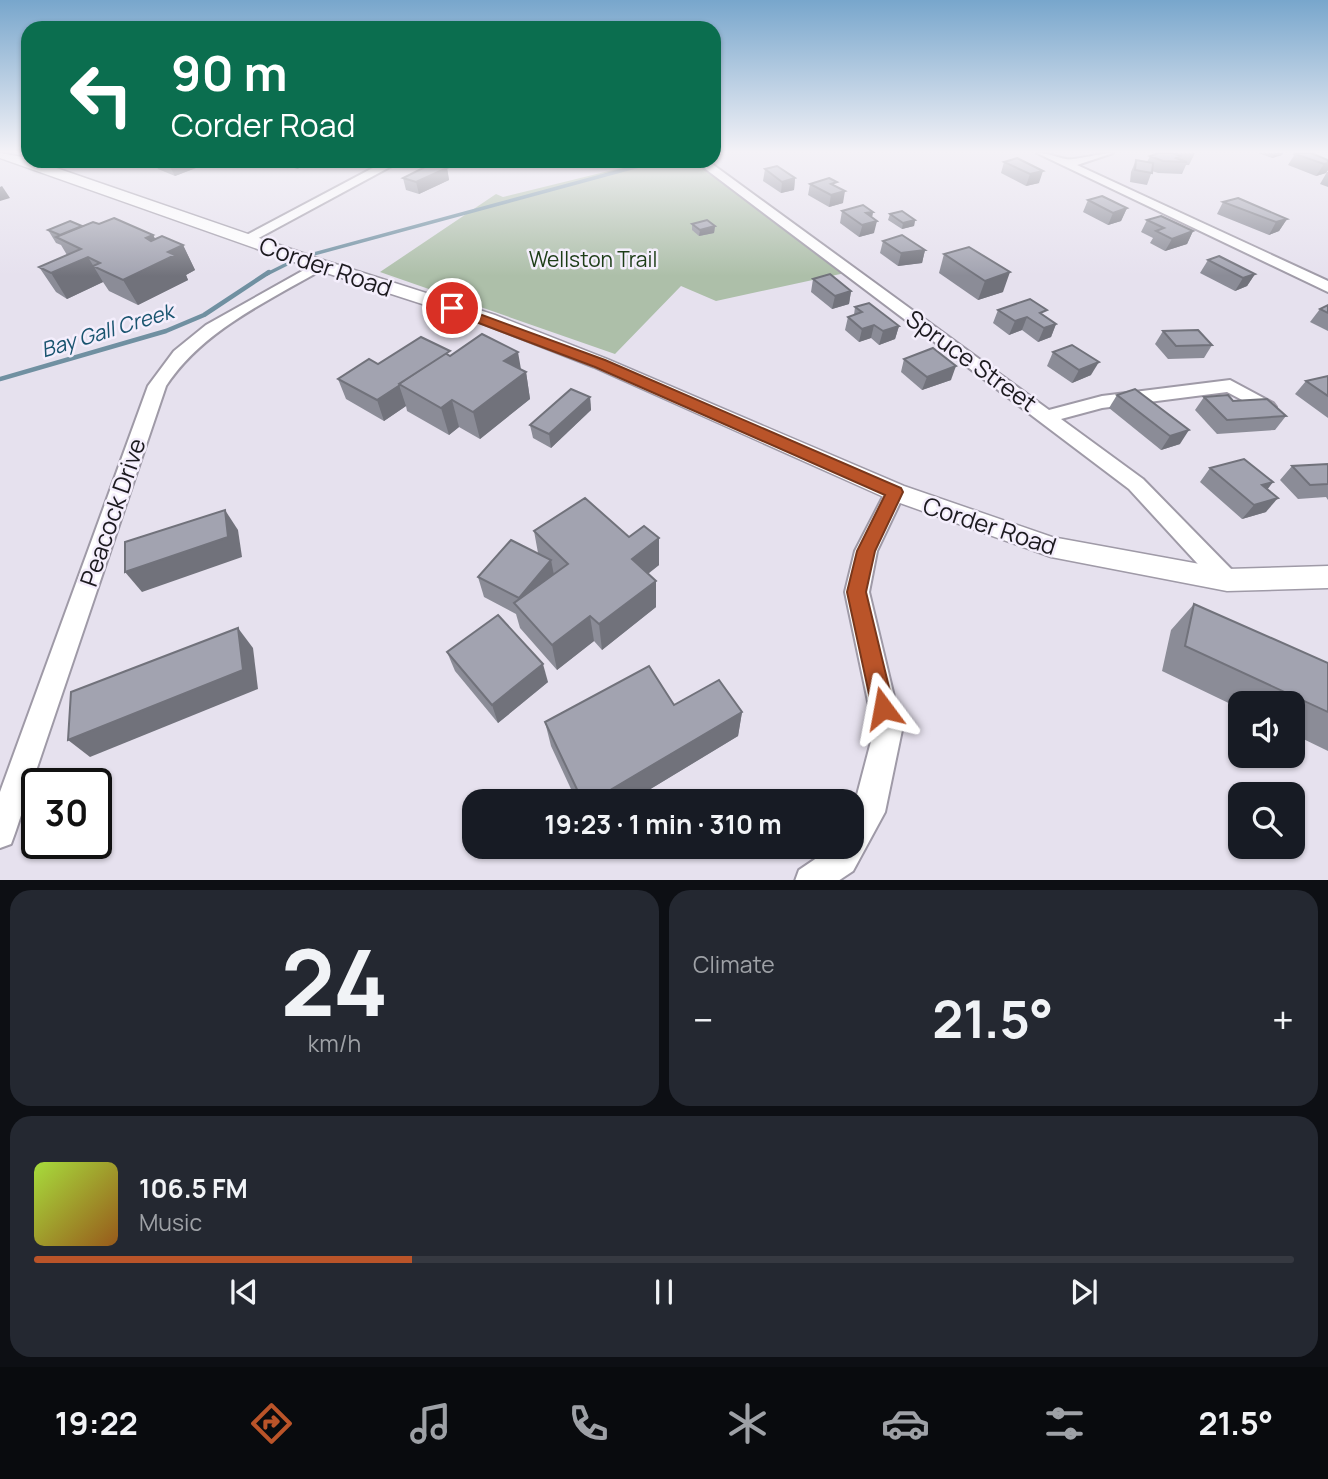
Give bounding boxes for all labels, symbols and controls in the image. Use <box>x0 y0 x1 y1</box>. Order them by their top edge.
text: 90 m <box>171 39 288 106</box>
icon: left <box>56 49 147 140</box>
text: Corder Road <box>171 103 355 147</box>
street label: Corder Road <box>255 228 397 304</box>
park label: Wellston Trail <box>529 245 657 273</box>
pin <box>422 278 482 338</box>
icon: arrive <box>433 289 471 327</box>
water label: Bay Gall Creek <box>37 296 179 363</box>
street label: Spruce Street <box>900 301 1044 419</box>
street label: Peacock Drive <box>71 433 153 591</box>
street label: Corder Road <box>919 488 1061 562</box>
position arrow <box>846 671 920 745</box>
map controls <box>1228 691 1305 859</box>
button: sound <box>1228 691 1305 768</box>
speed limit sign: 30 <box>21 768 112 859</box>
button: search <box>1228 782 1305 859</box>
text: 19:23 · 1 min · 310 m <box>544 806 782 842</box>
text: 24 <box>281 919 388 1043</box>
text: Climate <box>693 948 775 980</box>
text: 21.5° <box>932 983 1053 1054</box>
text: − <box>693 993 714 1045</box>
text: + <box>1272 993 1294 1045</box>
text: km/h <box>308 1027 361 1059</box>
text: 106.5 FM <box>139 1170 248 1206</box>
text: Music <box>139 1206 202 1238</box>
icon: previous <box>225 1273 263 1311</box>
icon: pause <box>645 1273 683 1311</box>
icon: next <box>1065 1273 1103 1311</box>
icon: directions <box>247 1399 296 1448</box>
icon: music <box>406 1399 455 1448</box>
icon: phone <box>564 1399 613 1448</box>
icon: climate <box>723 1399 772 1448</box>
icon: car <box>881 1399 930 1448</box>
icon: filters <box>1040 1399 1089 1448</box>
text: 19:22 <box>55 1401 138 1445</box>
text: 21.5° <box>1198 1401 1273 1445</box>

